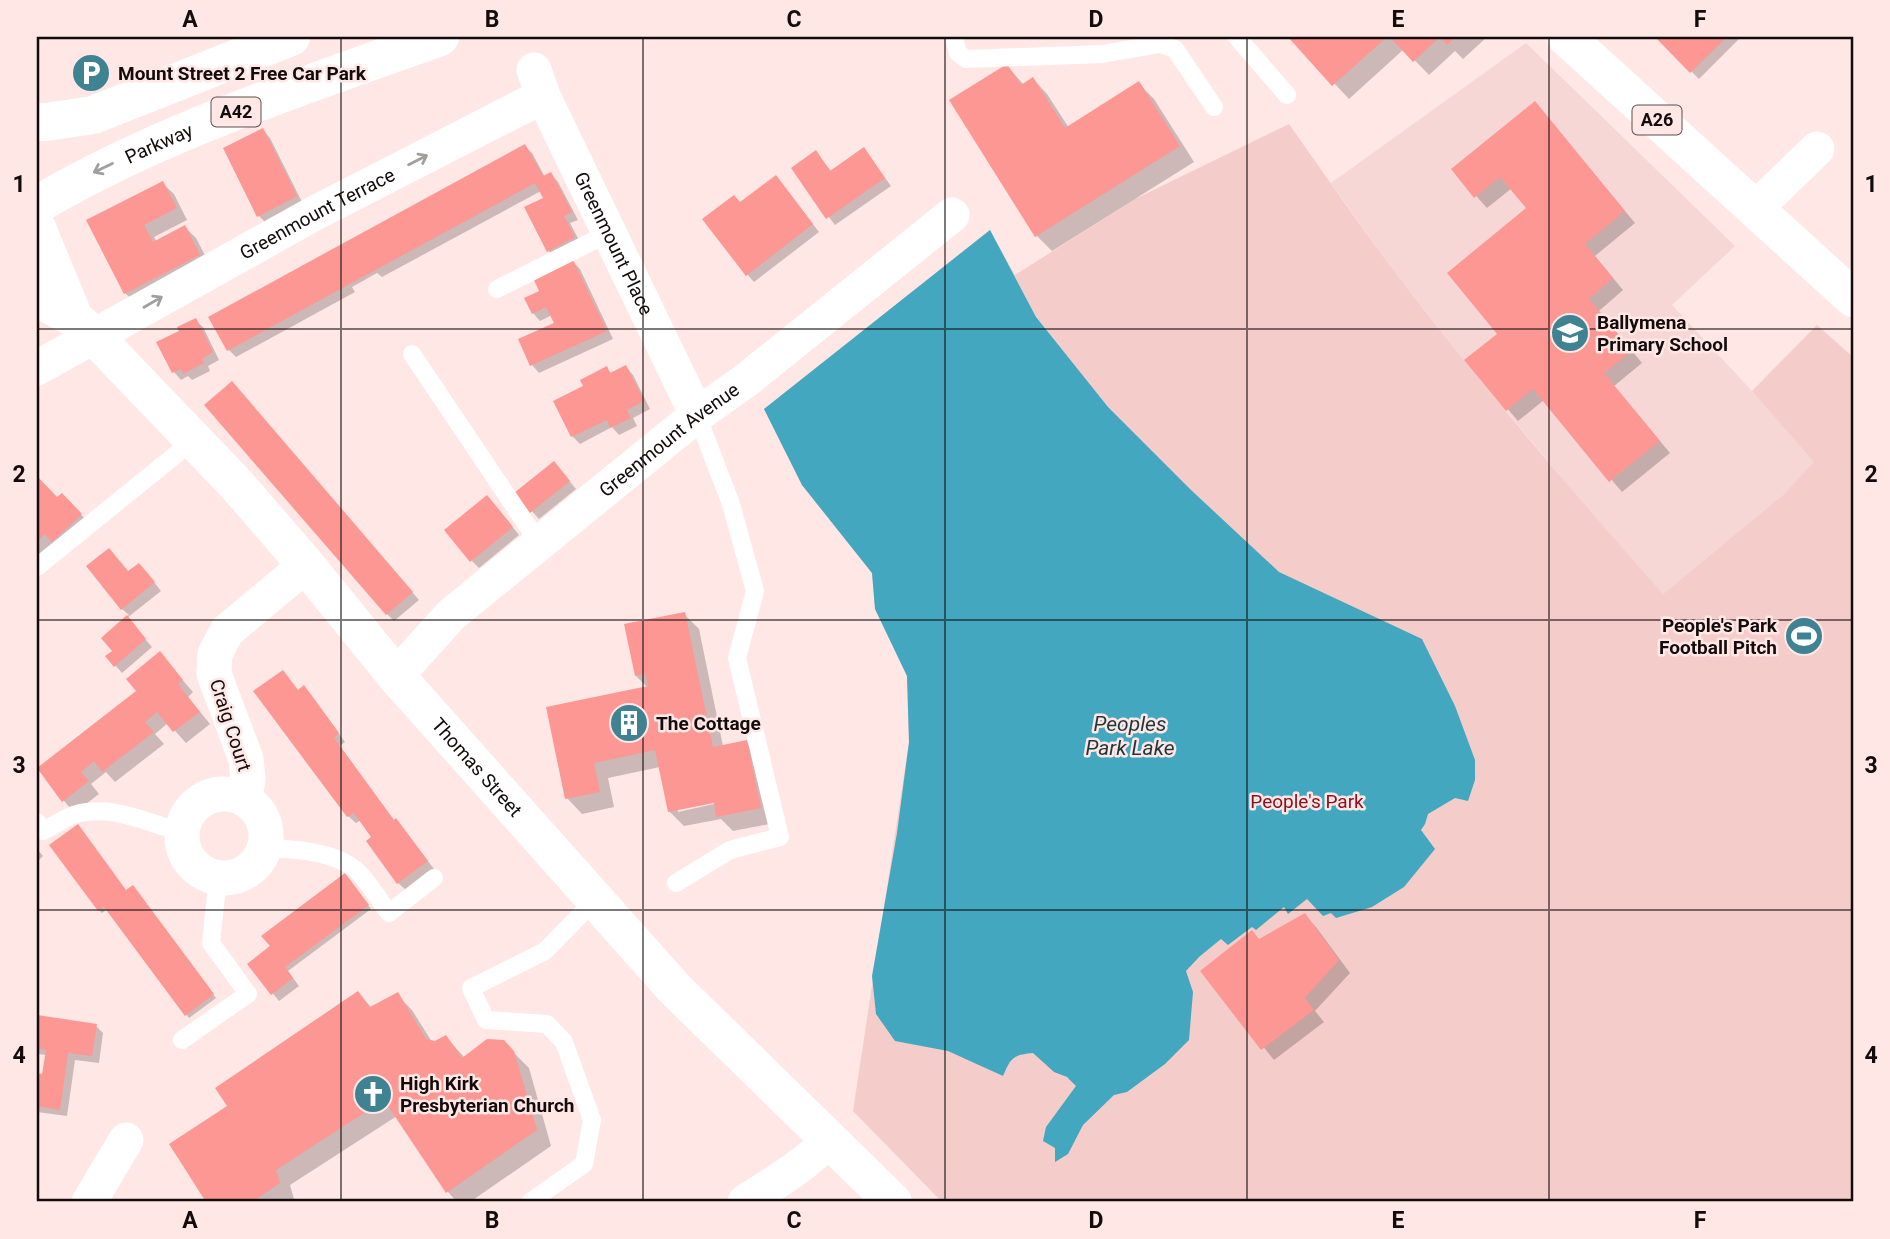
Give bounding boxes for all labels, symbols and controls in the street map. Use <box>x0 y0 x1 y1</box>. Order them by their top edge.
text: A <box>182 6 198 33</box>
text: B <box>485 6 499 33</box>
text: C <box>786 6 802 33</box>
text: D <box>1089 6 1103 33</box>
text: E <box>1392 6 1405 33</box>
text: F <box>1694 6 1707 33</box>
parking icon: Mount Street 2 Free Car Park <box>70 52 112 94</box>
place label: Mount Street 2 Free Car Park <box>118 62 367 85</box>
road number: A42 <box>212 98 260 127</box>
road number: A26 <box>1632 106 1682 134</box>
street label: Parkway <box>121 119 196 169</box>
one-way arrow <box>407 152 428 166</box>
one-way arrow <box>93 162 114 175</box>
street label: Greenmount Terrace <box>236 163 399 265</box>
street label: Greenmount Place <box>569 168 658 319</box>
text: 1 <box>12 171 26 198</box>
text: 1 <box>1864 171 1878 198</box>
one-way arrow <box>143 295 163 309</box>
place label: Ballymena Primary School <box>1597 311 1728 356</box>
school or university icon: Ballymena Primary School <box>1549 312 1591 354</box>
street label: Greenmount Avenue <box>595 378 744 502</box>
text: 2 <box>12 461 26 488</box>
text: 2 <box>1864 461 1878 488</box>
place label: People's Park Football Pitch <box>1659 614 1778 659</box>
sports icon: People's Park Football Pitch <box>1783 615 1825 657</box>
street label: Craig Court <box>205 676 256 774</box>
building icon: The Cottage <box>608 702 650 744</box>
place label: The Cottage <box>656 712 761 735</box>
water label: Peoples Park Lake <box>1085 712 1175 760</box>
street label: Thomas Street <box>427 713 527 821</box>
text: 3 <box>12 752 26 779</box>
text: 3 <box>1864 752 1878 779</box>
park label: People's Park <box>1250 790 1364 813</box>
text: 4 <box>12 1042 26 1069</box>
text: 4 <box>1864 1042 1878 1069</box>
place label: High Kirk Presbyterian Church <box>400 1072 574 1117</box>
church icon: High Kirk Presbyterian Church <box>352 1073 394 1115</box>
text: A <box>182 1207 198 1234</box>
text: B <box>485 1207 499 1234</box>
text: C <box>786 1207 802 1234</box>
text: D <box>1089 1207 1103 1234</box>
text: E <box>1392 1207 1405 1234</box>
text: F <box>1694 1207 1707 1234</box>

